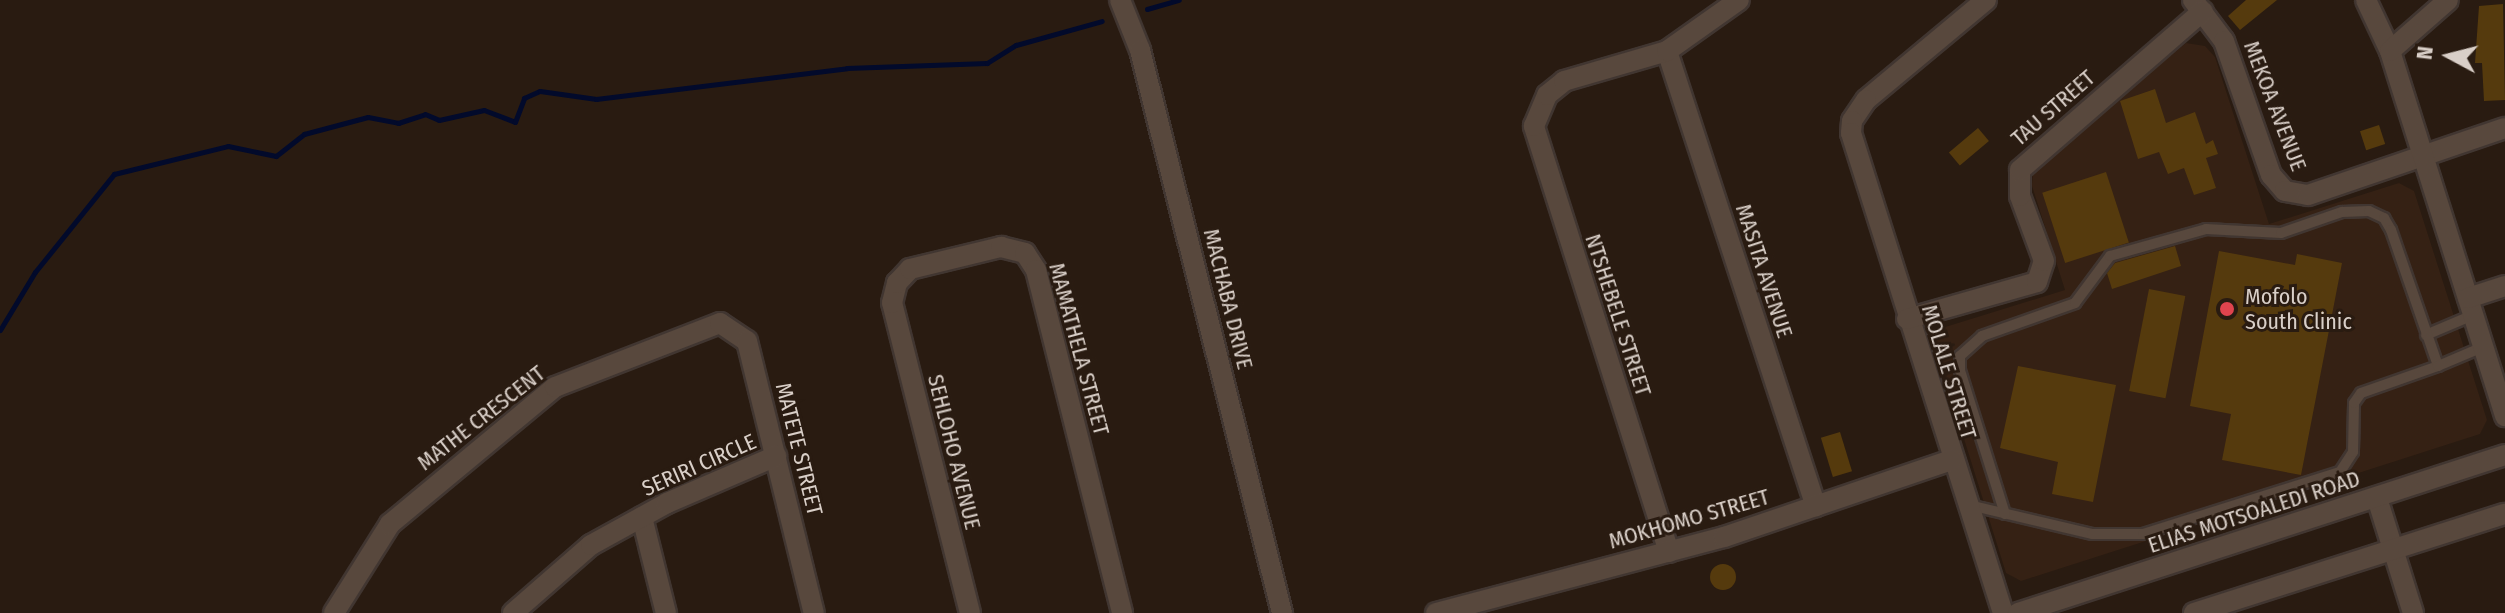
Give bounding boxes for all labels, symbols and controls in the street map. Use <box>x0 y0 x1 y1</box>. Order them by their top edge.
north arrow <box>2409 16 2489 96</box>
street label: MEKOA AVENUE <box>2238 37 2312 175</box>
text: N <box>2410 45 2439 61</box>
street label: TAU STREET <box>2006 65 2100 151</box>
street label: MASITA AVENUE <box>1730 201 1798 341</box>
street label: MACHABA DRIVE <box>1198 226 1258 372</box>
street label: NTSHEBELE STREET <box>1579 231 1657 399</box>
street label: MAMATHELA STREET <box>1043 260 1115 438</box>
place label: Mofolo South Clinic <box>2245 283 2352 334</box>
marker: Mofolo South Clinic <box>2216 298 2238 320</box>
street label: MOLALE STREET <box>1916 302 1982 442</box>
street label: MATHE CRESCENT <box>412 360 550 476</box>
street label: SEHLOHO AVENUE <box>922 372 986 532</box>
street label: MATETE STREET <box>770 380 828 518</box>
street label: SERIRI CIRCLE <box>638 428 760 502</box>
street label: ELIAS MOTSOALEDI ROAD <box>2145 465 2363 559</box>
street label: MOKHOMO STREET <box>1606 483 1772 555</box>

